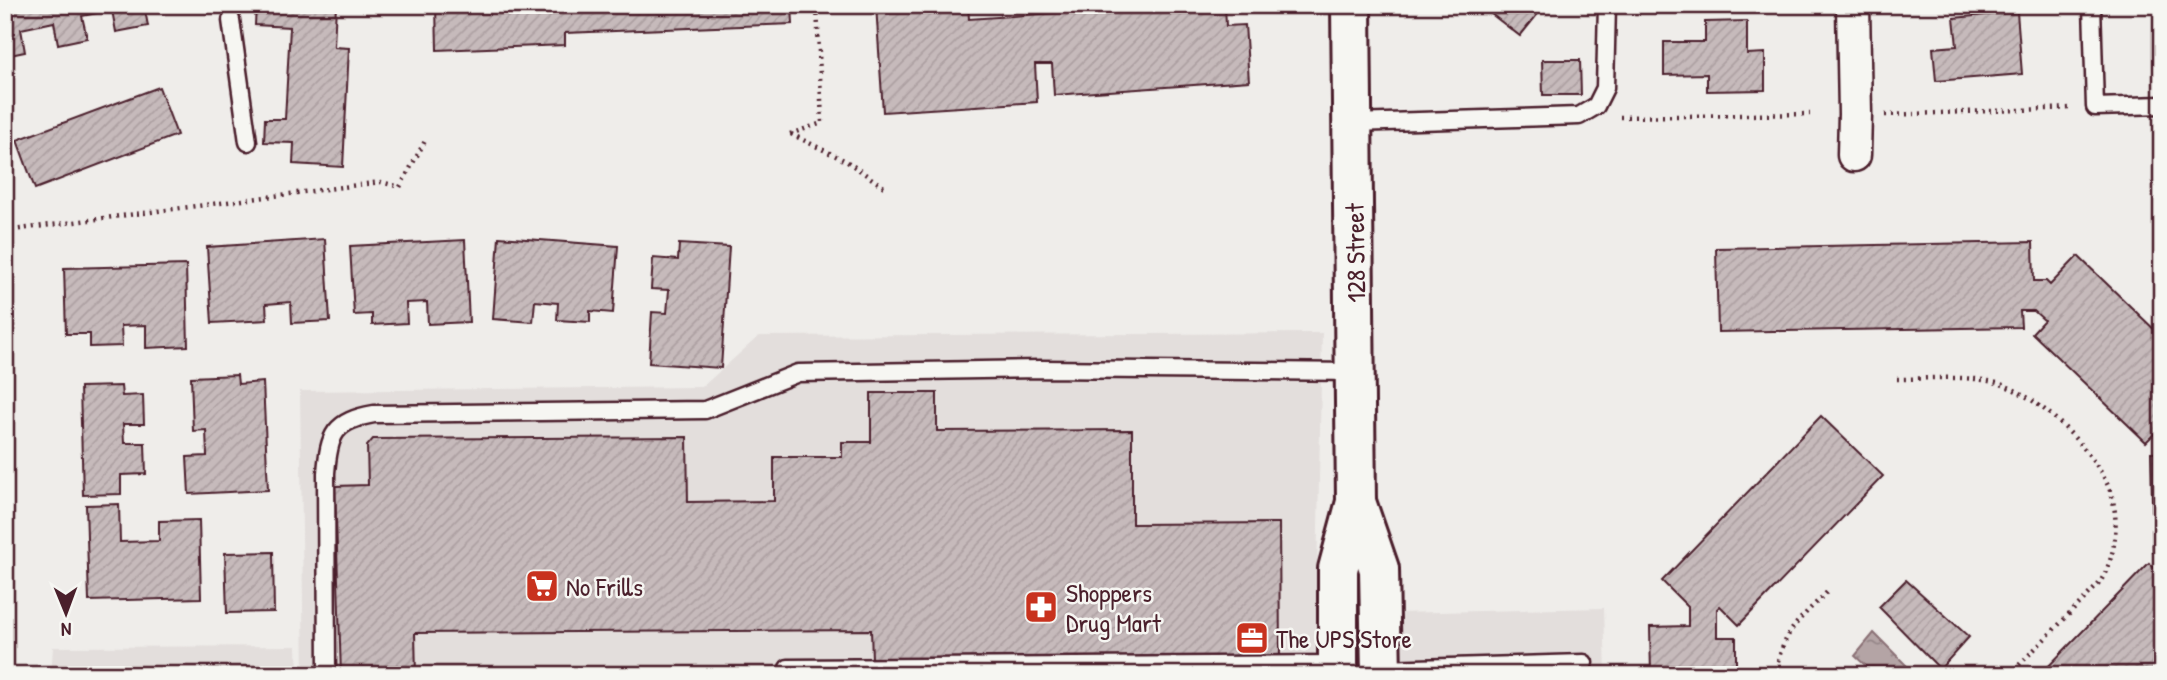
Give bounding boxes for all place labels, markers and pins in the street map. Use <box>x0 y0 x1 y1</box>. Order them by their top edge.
supermarket icon: No Frills <box>523 567 561 605</box>
place label: No Frills <box>566 569 643 604</box>
place label: Shoppers Drug Mart <box>1066 575 1162 640</box>
pharmacy icon: Shoppers Drug Mart <box>1022 588 1060 626</box>
office icon: The UPS Store <box>1233 619 1271 657</box>
place label: The UPS Store <box>1276 621 1412 656</box>

